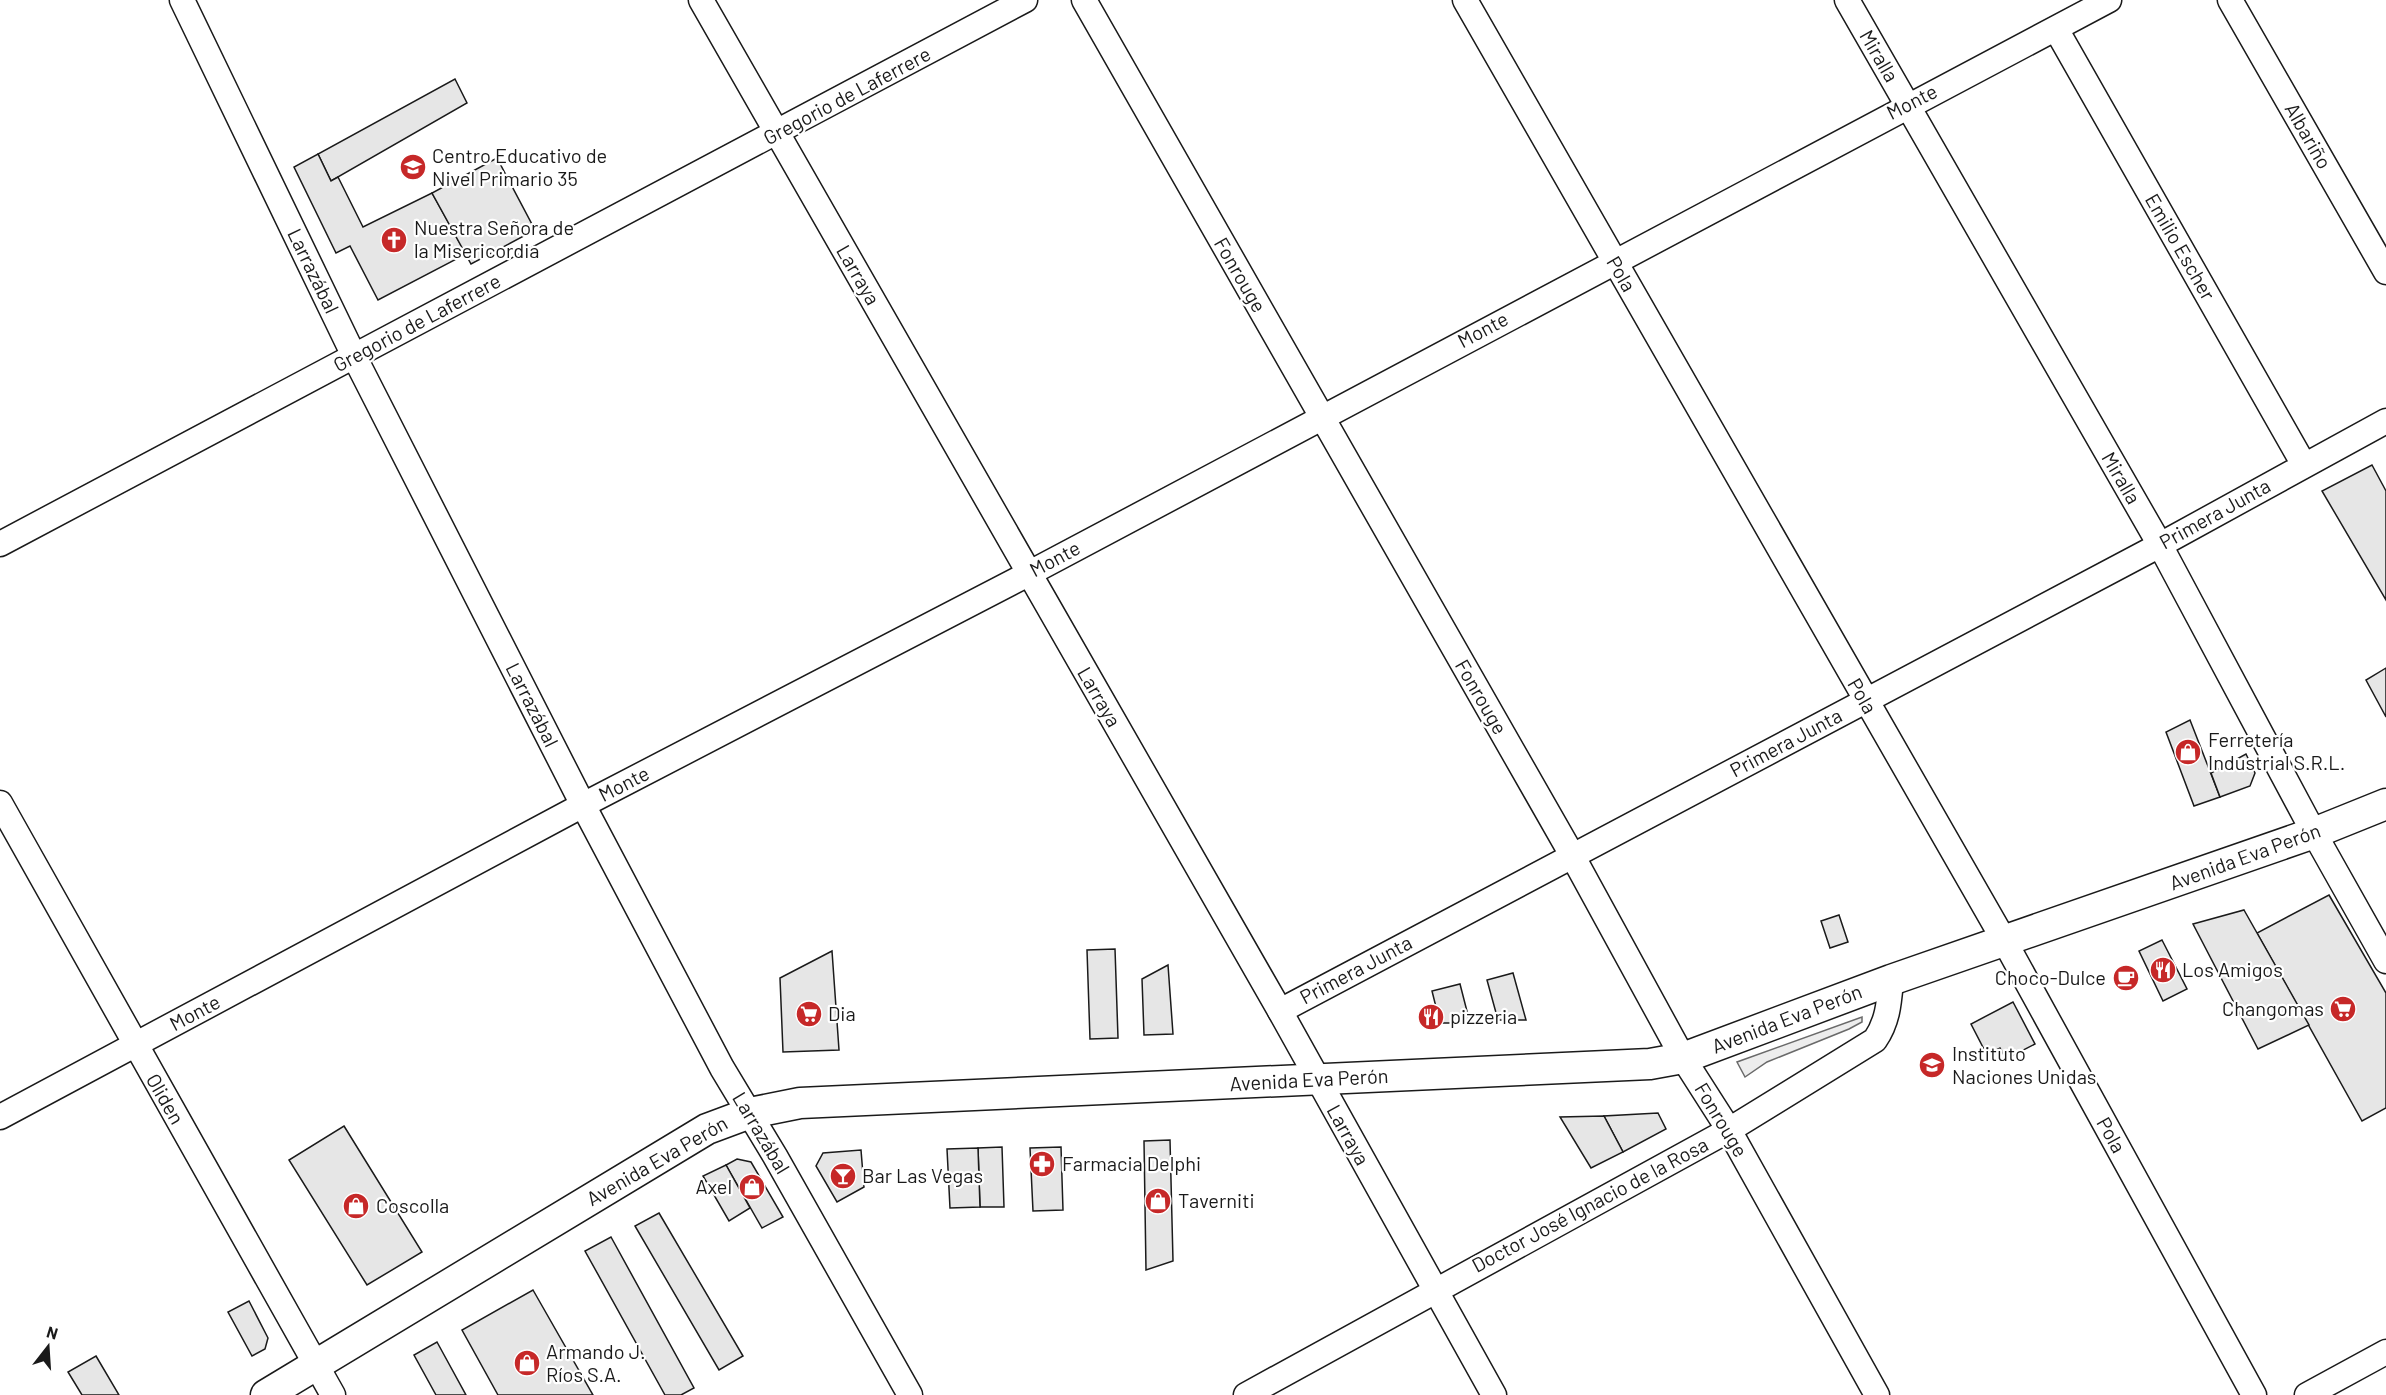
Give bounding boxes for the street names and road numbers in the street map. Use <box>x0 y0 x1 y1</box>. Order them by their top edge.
street label: Miralla <box>1855 25 1904 86</box>
street label: Gregorio de Laferrere <box>759 41 934 149</box>
street label: Monte <box>1882 78 1941 124</box>
street label: Albariño <box>2280 98 2337 173</box>
street label: Emilio Escher <box>2141 189 2221 304</box>
street label: Larrazábal <box>283 224 345 317</box>
street label: Fonrouge <box>1210 233 1272 316</box>
street label: Larraya <box>832 240 886 309</box>
street label: Pola <box>1602 251 1642 296</box>
street label: Gregorio de Laferrere <box>329 268 504 376</box>
street label: Monte <box>1453 306 1512 352</box>
street label: Miralla <box>2097 447 2146 508</box>
street label: Primera Junta <box>2155 473 2274 554</box>
street label: Monte <box>1025 535 1084 581</box>
street label: Fonrouge <box>1451 655 1513 738</box>
street label: Larrazábal <box>502 658 564 751</box>
street label: Larraya <box>1073 662 1127 731</box>
street label: Pola <box>1843 673 1883 718</box>
street label: Primera Junta <box>1725 703 1846 782</box>
street label: Monte <box>594 760 653 806</box>
street label: Avenida Eva Perón <box>2166 818 2323 895</box>
street label: Primera Junta <box>1295 930 1416 1009</box>
street label: Avenida Eva Perón <box>1708 978 1865 1058</box>
street label: Monte <box>165 989 224 1035</box>
street label: Avenida Eva Perón <box>1229 1063 1389 1095</box>
street label: Oliden <box>142 1069 190 1128</box>
street label: Fonrouge <box>1690 1078 1753 1161</box>
street label: Larrazábal <box>728 1087 796 1178</box>
street label: Larraya <box>1323 1100 1375 1169</box>
street label: Avenida Eva Perón <box>582 1110 731 1210</box>
street label: Pola <box>2092 1112 2131 1157</box>
street label: Doctor José Ignacio de la Rosa <box>1467 1132 1712 1277</box>

